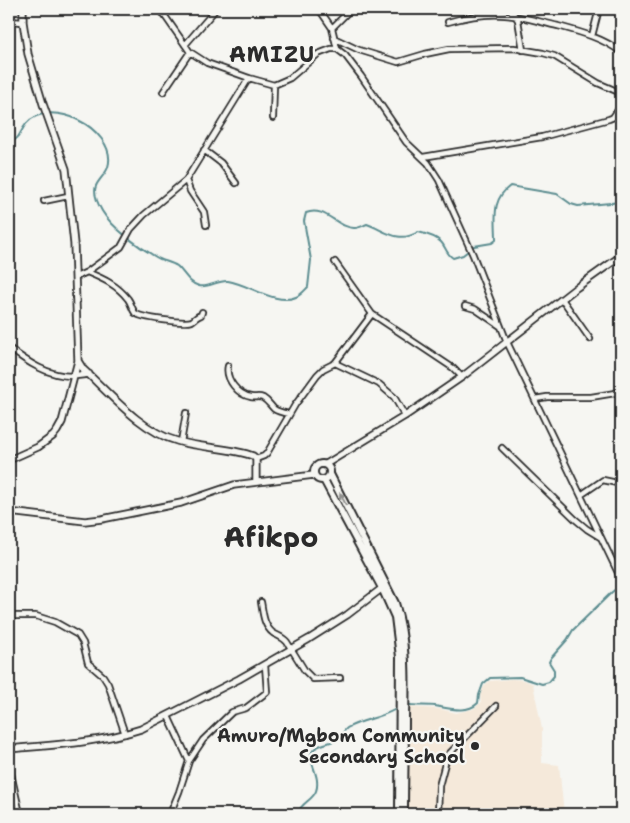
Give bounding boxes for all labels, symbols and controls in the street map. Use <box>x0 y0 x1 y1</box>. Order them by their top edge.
district label: AMIZU <box>229 40 315 69</box>
one-way arrow <box>339 492 347 506</box>
district label: Afikpo <box>224 518 318 556</box>
place label: Amuro/Mgbom Community Secondary School <box>217 724 465 769</box>
marker: Amuro/Mgbom Community Secondary School <box>469 740 481 752</box>

